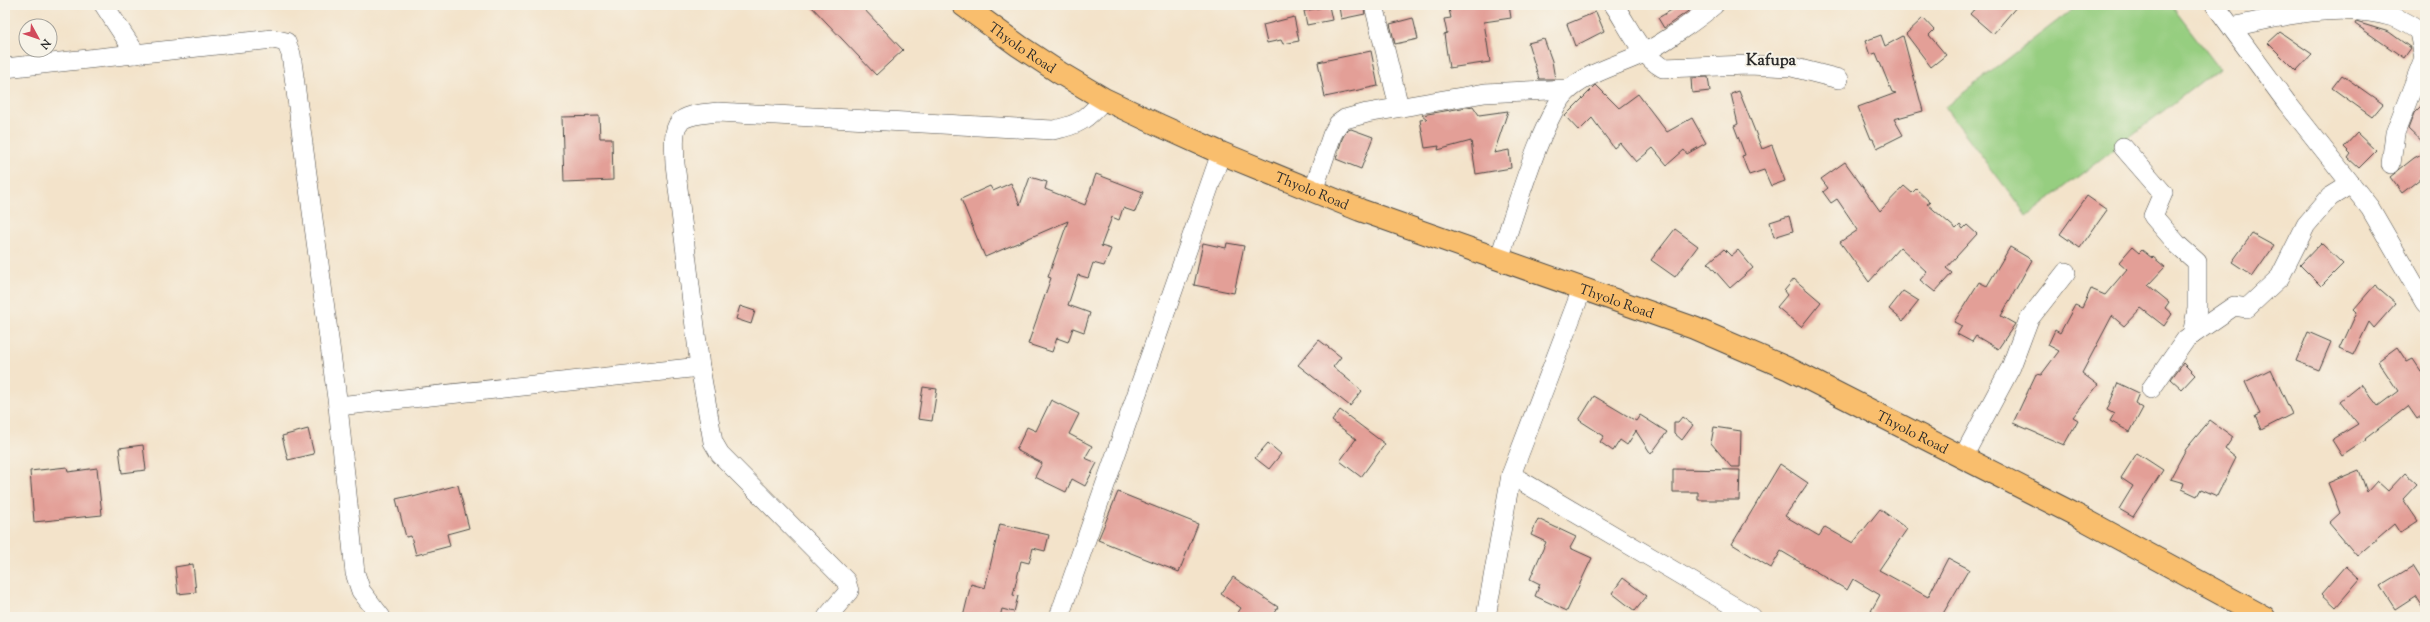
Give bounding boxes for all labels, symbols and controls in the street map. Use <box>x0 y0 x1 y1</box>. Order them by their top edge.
north arrow <box>18 18 58 58</box>
street label: Thyolo Road <box>983 19 1059 80</box>
text: N <box>36 35 54 52</box>
district label: Kafupa <box>1746 50 1797 73</box>
street label: Thyolo Road <box>1271 168 1351 216</box>
street label: Thyolo Road <box>1576 280 1656 325</box>
street label: Thyolo Road <box>1872 407 1951 460</box>

